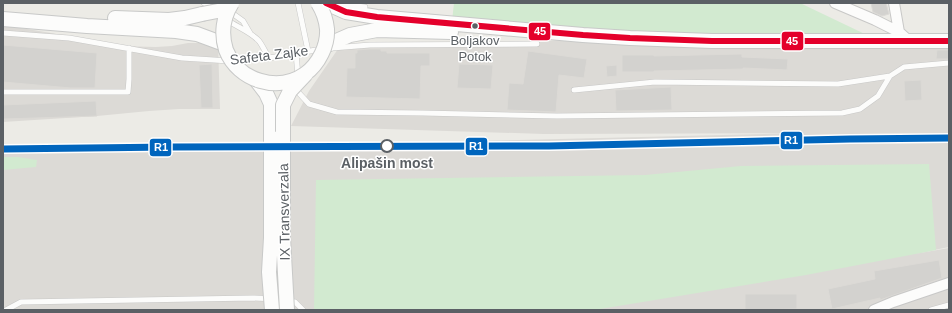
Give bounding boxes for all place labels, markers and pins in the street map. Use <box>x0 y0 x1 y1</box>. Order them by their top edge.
marker: Boljakov Potok <box>470 21 480 31</box>
place label: Boljakov Potok <box>450 33 500 64</box>
marker: Alipašin most <box>380 139 394 153</box>
place label: Alipašin most <box>341 155 433 171</box>

